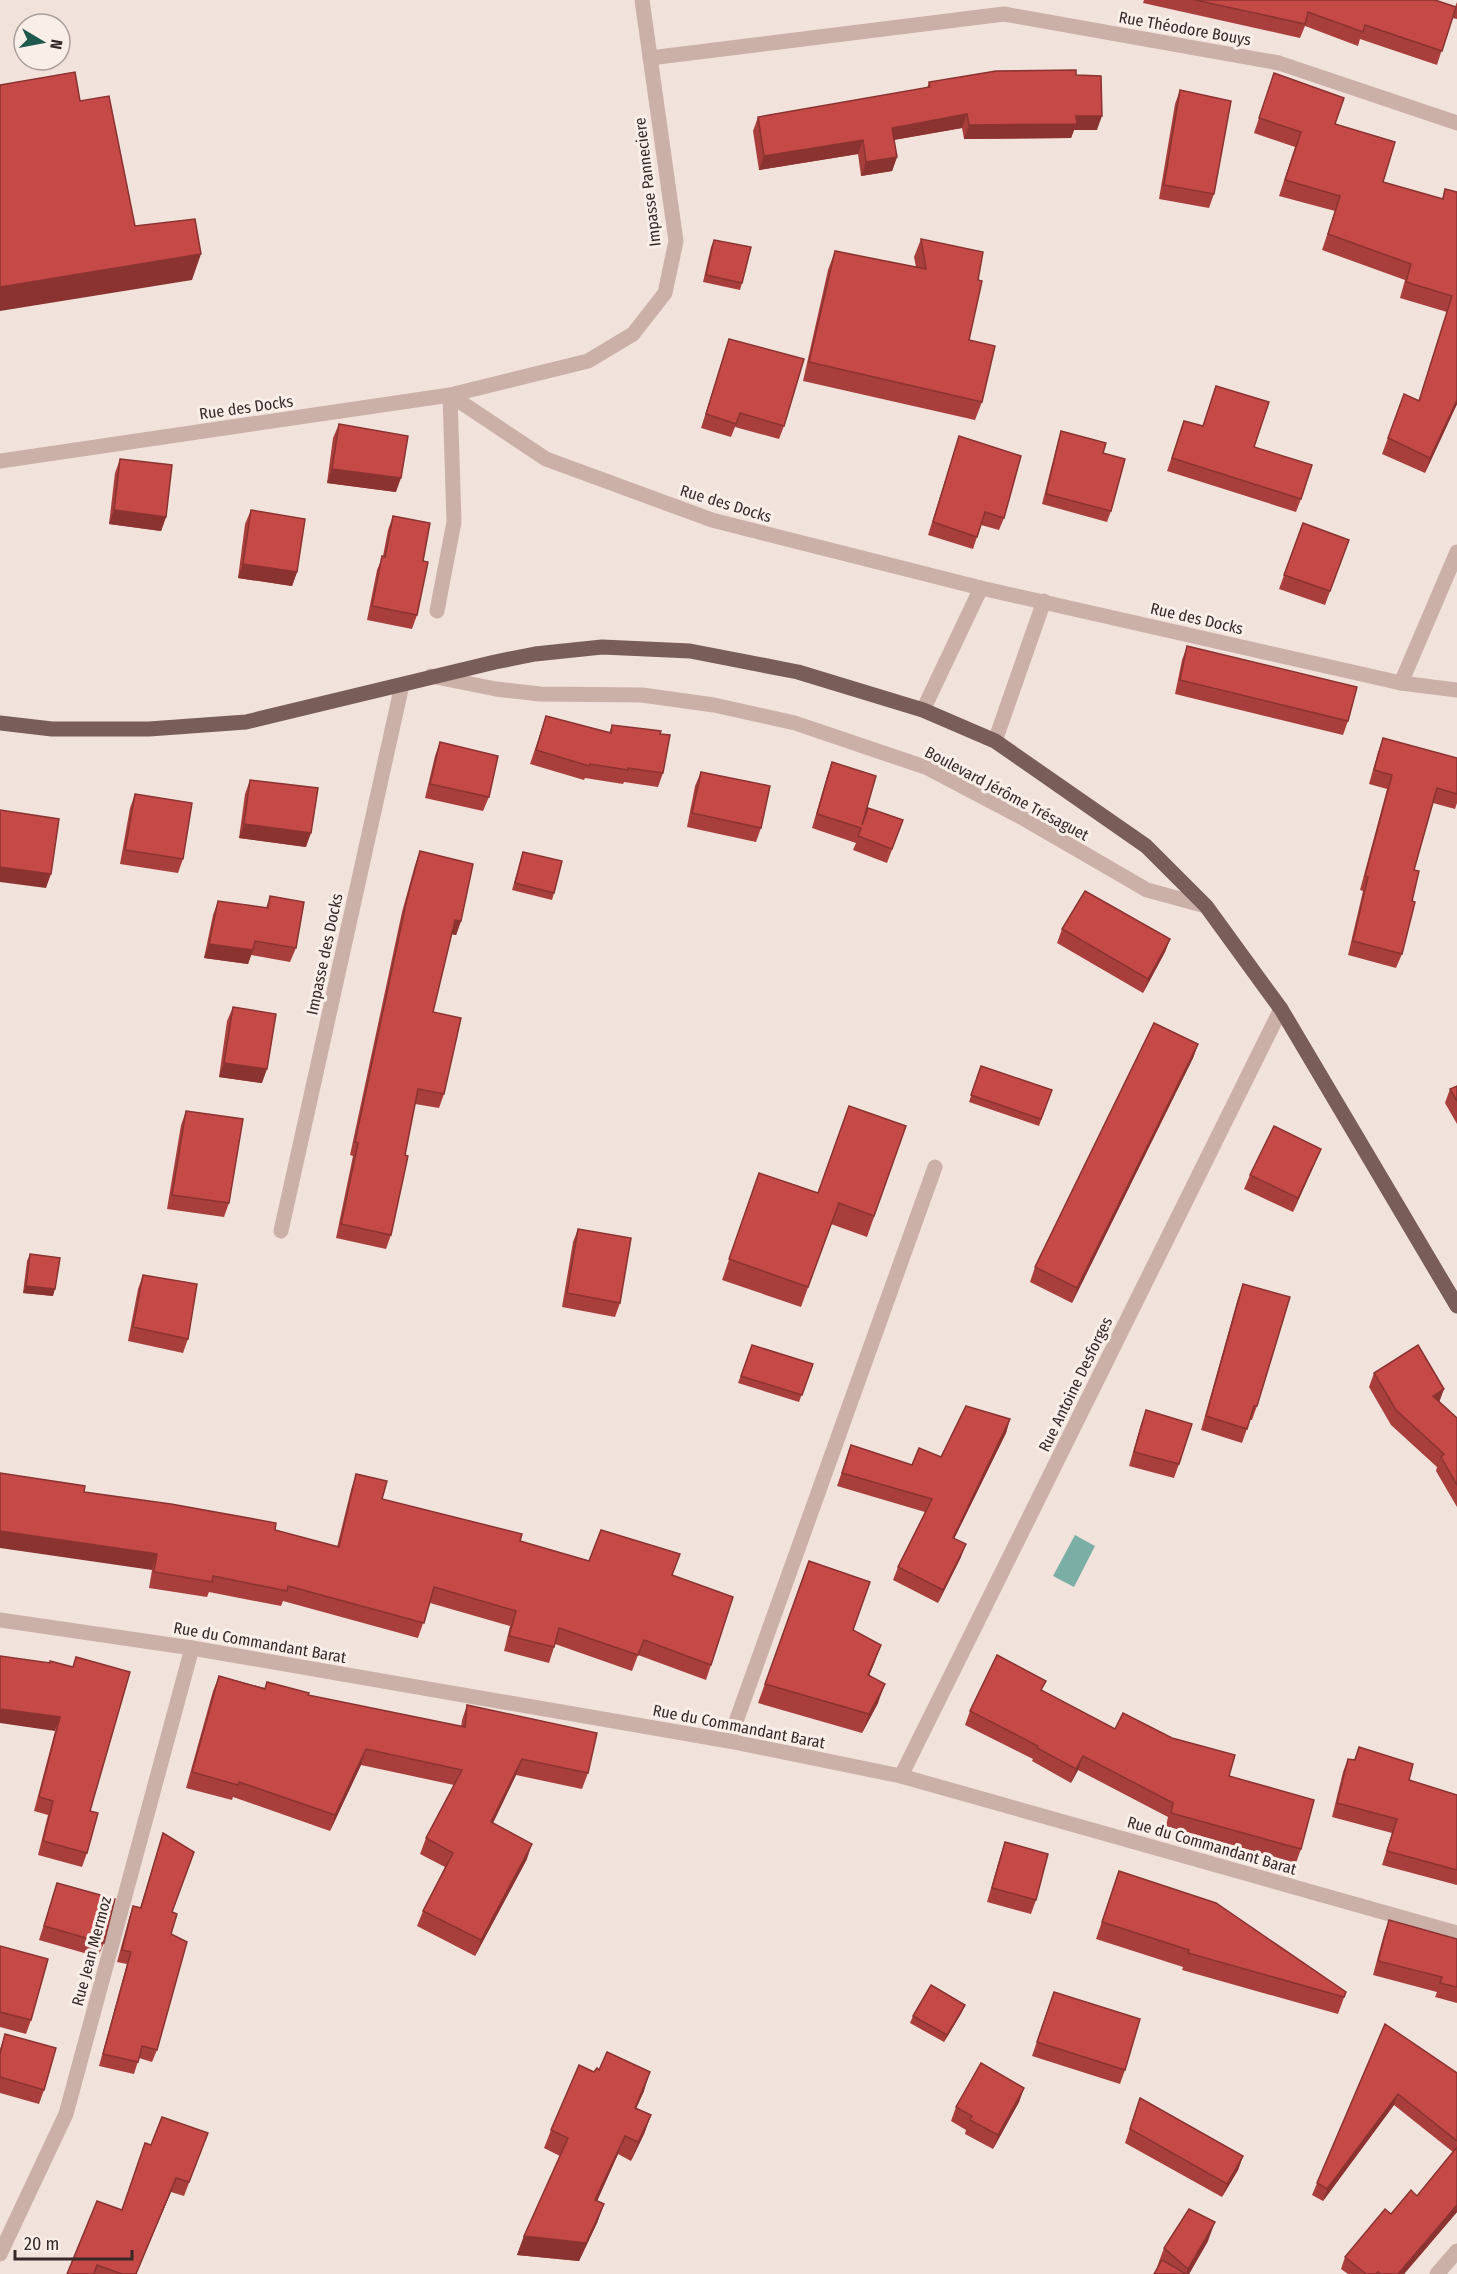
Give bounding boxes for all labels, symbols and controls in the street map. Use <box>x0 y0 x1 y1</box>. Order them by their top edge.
street label: Rue Théodore Bouys <box>1117 7 1253 50</box>
north arrow <box>12 12 72 72</box>
text: N <box>46 38 66 51</box>
street label: Impasse Panneciere <box>630 116 665 247</box>
street label: Rue des Docks <box>198 391 294 423</box>
street label: Rue des Docks <box>678 481 774 526</box>
street label: Rue des Docks <box>1149 599 1245 638</box>
street label: Boulevard Jérôme Trésaguet <box>922 742 1093 845</box>
street label: Impasse des Docks <box>302 892 347 1017</box>
street label: Rue Antoine Desforges <box>1035 1314 1116 1455</box>
street label: Rue du Commandant Barat <box>172 1618 349 1667</box>
street label: Rue du Commandant Barat <box>651 1700 827 1753</box>
street label: Rue du Commandant Barat <box>1125 1812 1299 1879</box>
street label: Rue Jean Mermoz <box>68 1894 115 2008</box>
scale bar <box>15 2223 132 2261</box>
text: 20 m <box>24 2233 59 2255</box>

